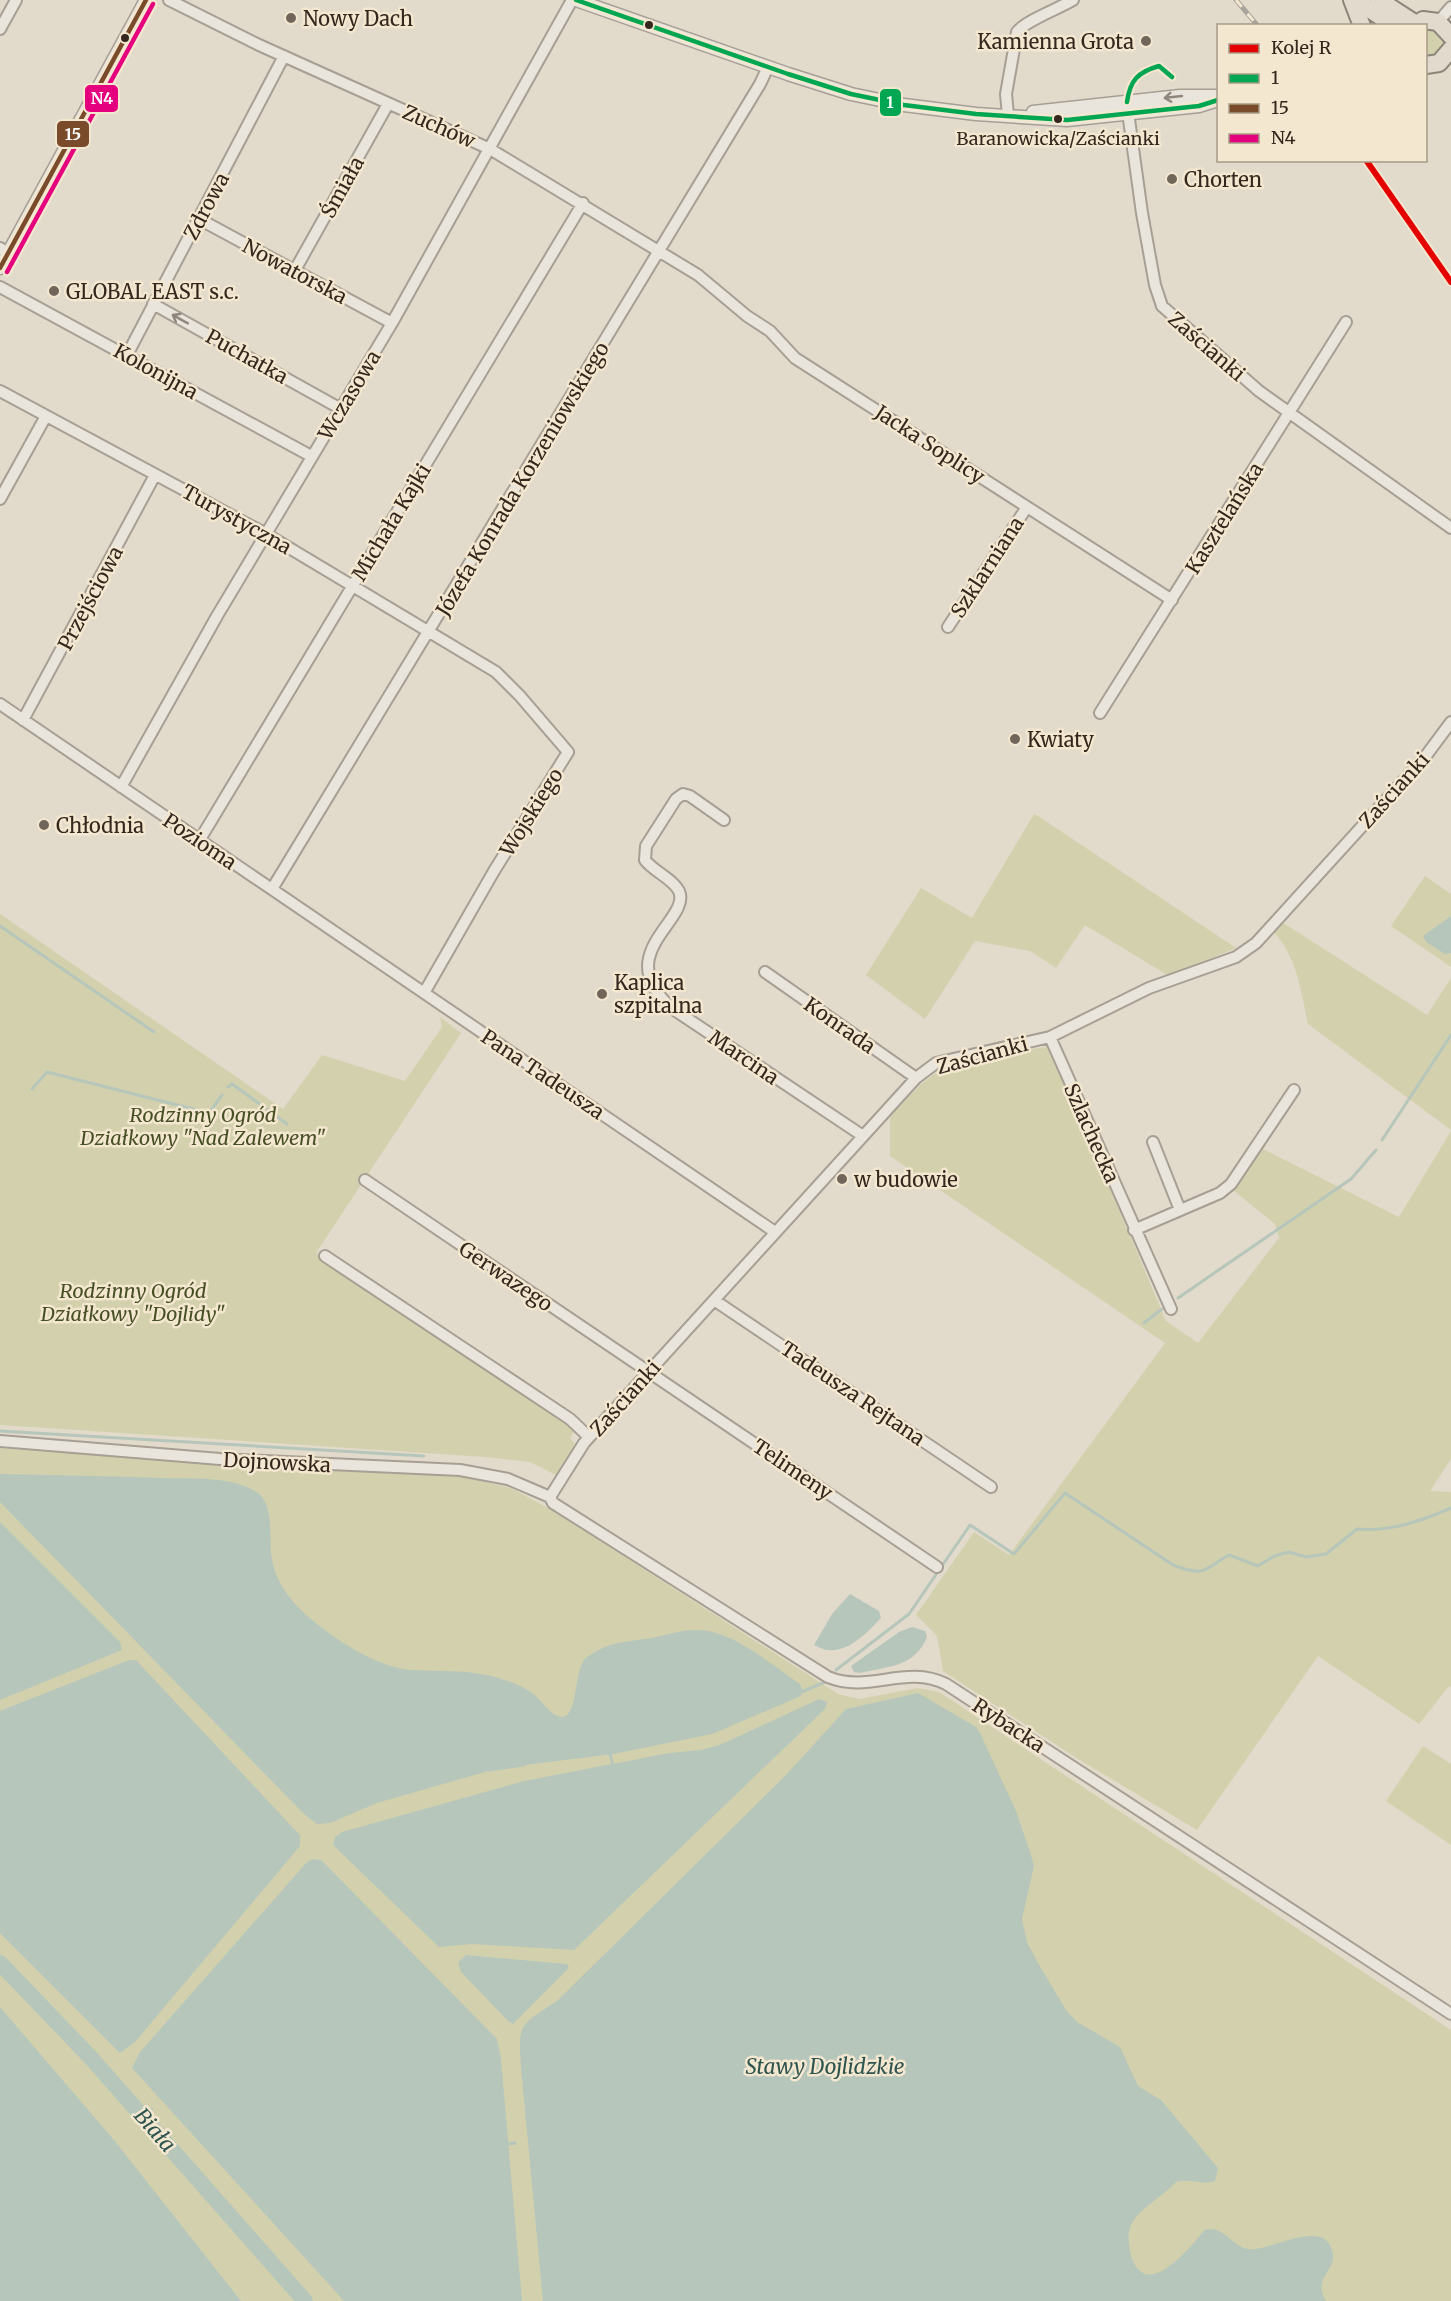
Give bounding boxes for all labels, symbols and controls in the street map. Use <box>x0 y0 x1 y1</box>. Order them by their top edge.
place label: Nowy Dach <box>303 6 413 31</box>
marker: Nowy Dach <box>284 11 298 25</box>
unlabelled marker <box>643 19 655 31</box>
legend <box>1217 24 1427 162</box>
place label: Kamienna Grota <box>977 29 1134 54</box>
unlabelled marker <box>119 32 131 44</box>
marker: Kamienna Grota <box>1139 34 1153 48</box>
text: Kolej R <box>1271 36 1332 59</box>
text: 1 <box>1271 66 1279 89</box>
line badge: N4 <box>84 84 119 113</box>
text: N4 <box>91 88 113 108</box>
line badge: 1 <box>879 88 902 117</box>
text: 1 <box>886 92 894 112</box>
one-way arrow <box>1163 92 1183 103</box>
text: 15 <box>1271 96 1289 119</box>
street label: Zuchów <box>399 99 480 153</box>
marker: Baranowicka/Zaścianki <box>1052 113 1064 125</box>
line badge: 15 <box>56 120 90 148</box>
text: 15 <box>65 124 81 144</box>
text: N4 <box>1271 126 1296 149</box>
place label: Baranowicka/Zaścianki <box>956 127 1160 150</box>
street label: Śmiała <box>314 151 369 222</box>
place label: Chorten <box>1184 167 1262 192</box>
street label: Zdrowa <box>178 168 234 244</box>
marker: Chorten <box>1165 172 1179 186</box>
street label: Nowatorska <box>238 233 352 309</box>
place label: GLOBAL EAST s.c. <box>66 279 239 304</box>
marker: GLOBAL EAST s.c. <box>47 284 61 298</box>
street label: Zaścianki <box>1163 306 1251 386</box>
one-way arrow <box>172 312 189 324</box>
street label: Puchatka <box>202 323 293 389</box>
street label: Józefa Konrada Korzeniowskiego <box>429 337 614 622</box>
street label: Kolonijna <box>109 338 203 404</box>
street label: Wczasowa <box>312 345 386 445</box>
street label: Jacka Soplicy <box>870 399 990 489</box>
street label: Kasztelańska <box>1180 457 1268 578</box>
street label: Michała Kajki <box>346 459 436 585</box>
street label: Turystyczna <box>178 479 296 560</box>
street label: Szklarniana <box>945 512 1029 622</box>
street label: Przejściowa <box>52 541 128 654</box>
place label: Kwiaty <box>1027 727 1094 752</box>
marker: Kwiaty <box>1008 732 1022 746</box>
street label: Zaścianki <box>1353 747 1435 833</box>
street label: Wojskiego <box>494 763 568 862</box>
street label: Pozioma <box>158 807 242 875</box>
place label: Chłodnia <box>56 813 144 838</box>
marker: Chłodnia <box>37 818 51 832</box>
place label: Kaplica szpitalna <box>614 970 703 1018</box>
marker: Kaplica szpitalna <box>595 987 609 1001</box>
street label: Konrada <box>799 991 881 1059</box>
street label: Pana Tadeusza <box>477 1024 610 1125</box>
street label: Marcina <box>704 1024 784 1090</box>
street label: Zaścianki <box>934 1031 1030 1079</box>
street label: Szlachecka <box>1059 1079 1125 1187</box>
park label: Rodzinny Ogród Działkowy "Nad Zalewem" <box>79 1102 326 1150</box>
place label: w budowie <box>853 1167 958 1192</box>
marker: w budowie <box>835 1172 849 1186</box>
street label: Gerwazego <box>454 1236 558 1317</box>
park label: Rodzinny Ogród Działkowy "Dojlidy" <box>40 1278 225 1326</box>
street label: Tadeusza Rejtana <box>776 1335 930 1451</box>
street label: Zaścianki <box>584 1355 666 1441</box>
street label: Telimeny <box>748 1433 838 1505</box>
street label: Dojnowska <box>223 1447 332 1477</box>
street label: Rybacka <box>968 1692 1050 1758</box>
water label: Stawy Dojlidzkie <box>745 2053 905 2080</box>
water label: Biała <box>128 2102 182 2158</box>

